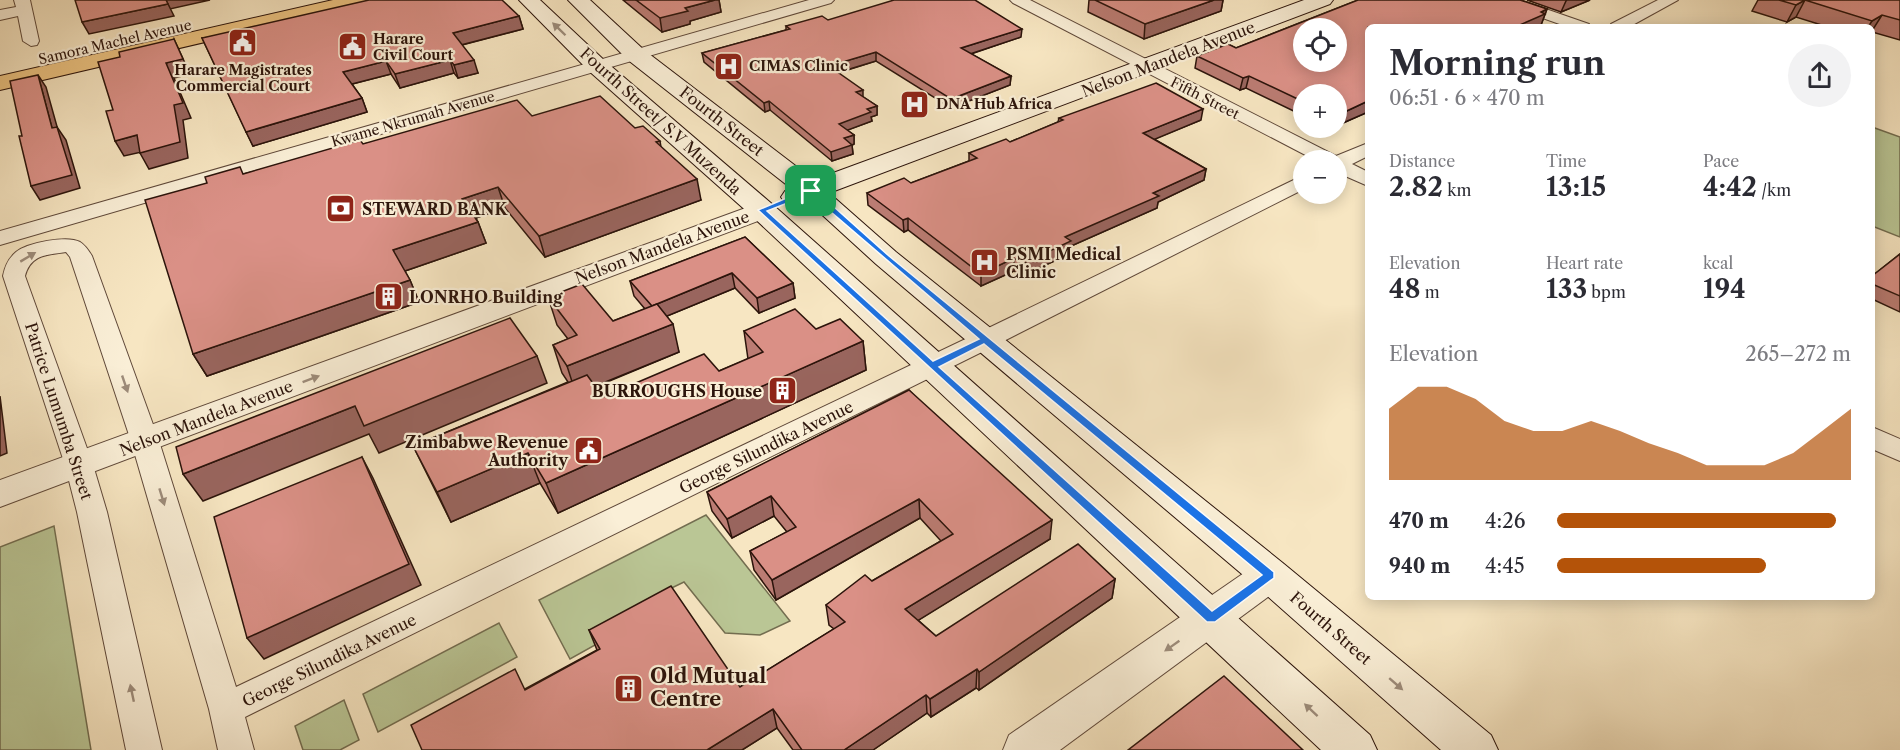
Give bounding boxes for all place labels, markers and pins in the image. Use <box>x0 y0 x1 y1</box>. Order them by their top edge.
public building icon: Harare Magistrates Commercial Court <box>227 27 259 59</box>
place label: Harare Civil Court <box>373 30 453 64</box>
public building icon: Harare Civil Court <box>336 31 368 63</box>
hospital icon: CIMAS Clinic <box>712 50 744 82</box>
place label: CIMAS Clinic <box>749 57 848 75</box>
place label: Harare Magistrates Commercial Court <box>174 61 312 95</box>
hospital icon: DNA Hub Africa <box>899 88 931 120</box>
place label: DNA Hub Africa <box>936 95 1053 113</box>
pin <box>785 165 836 216</box>
bank icon: STEWARD BANK <box>325 193 357 225</box>
place label: STEWARD BANK <box>362 199 509 219</box>
place label: PSMI Medical Clinic <box>1006 244 1122 282</box>
hospital icon: PSMI Medical Clinic <box>969 247 1001 279</box>
building icon: LONRHO Building <box>372 281 404 313</box>
place label: LONRHO Building <box>409 287 563 307</box>
building icon: BURROUGHS House <box>767 375 799 407</box>
place label: BURROUGHS House <box>592 381 762 401</box>
place label: Zimbabwe Revenue Authority <box>405 432 569 470</box>
public building icon: Zimbabwe Revenue Authority <box>573 435 605 467</box>
place label: Old Mutual Centre <box>650 664 766 711</box>
building icon: Old Mutual Centre <box>613 672 645 704</box>

